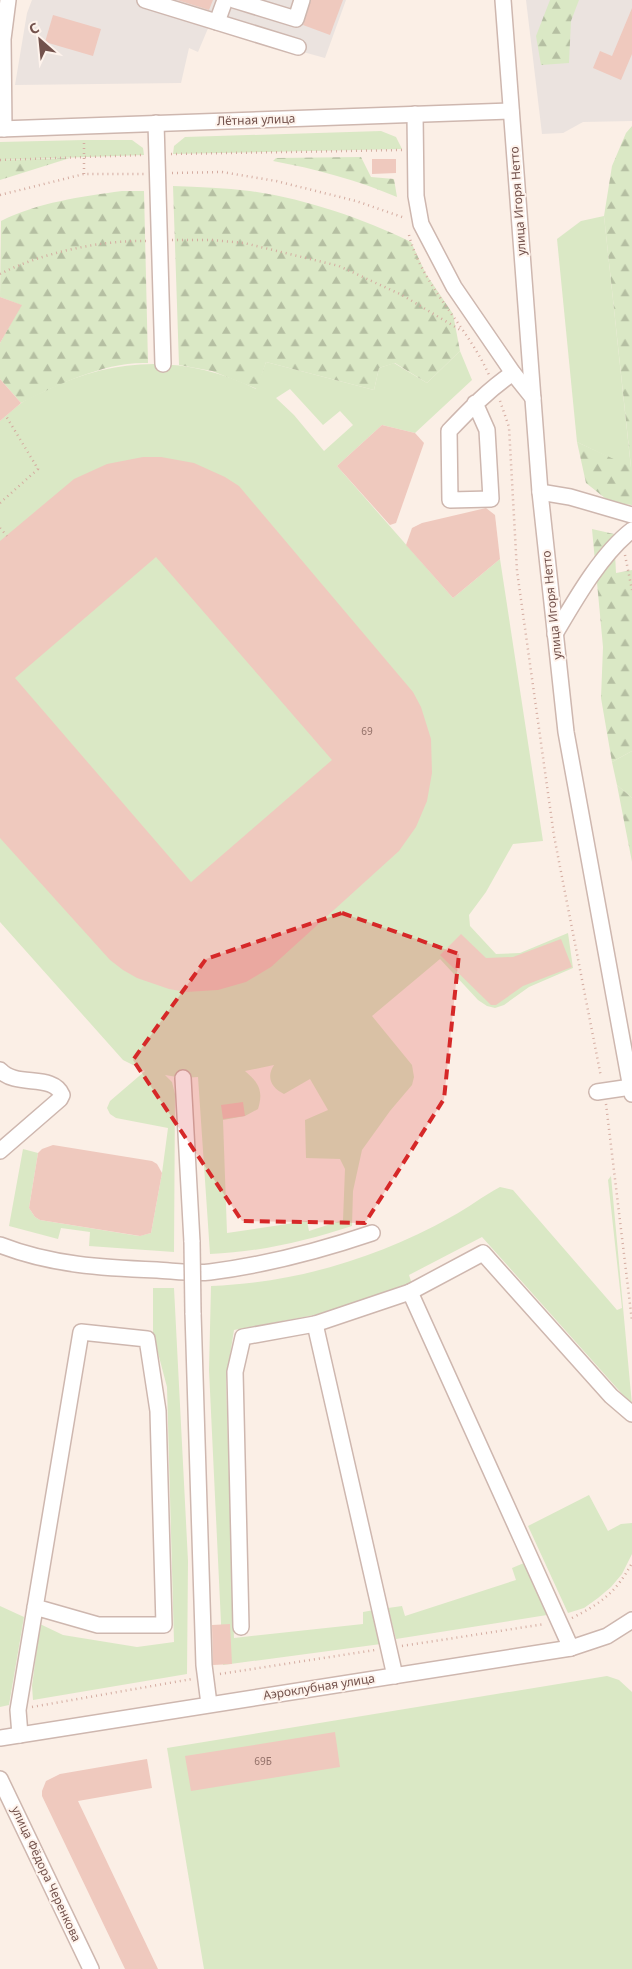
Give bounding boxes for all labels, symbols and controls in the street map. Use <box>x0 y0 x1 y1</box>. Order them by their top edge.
north arrow <box>15 15 65 65</box>
text: С <box>26 17 42 38</box>
street label: Лётная улица <box>216 110 296 129</box>
street label: улица Игоря Нетто <box>505 146 530 256</box>
street label: улица Игоря Нетто <box>537 550 566 660</box>
house number: 69 <box>361 724 373 738</box>
street label: Аэроклубная улица <box>262 1669 376 1704</box>
house number: 69Б <box>254 1754 272 1768</box>
street label: улица Фёдора Черенкова <box>8 1803 85 1944</box>

